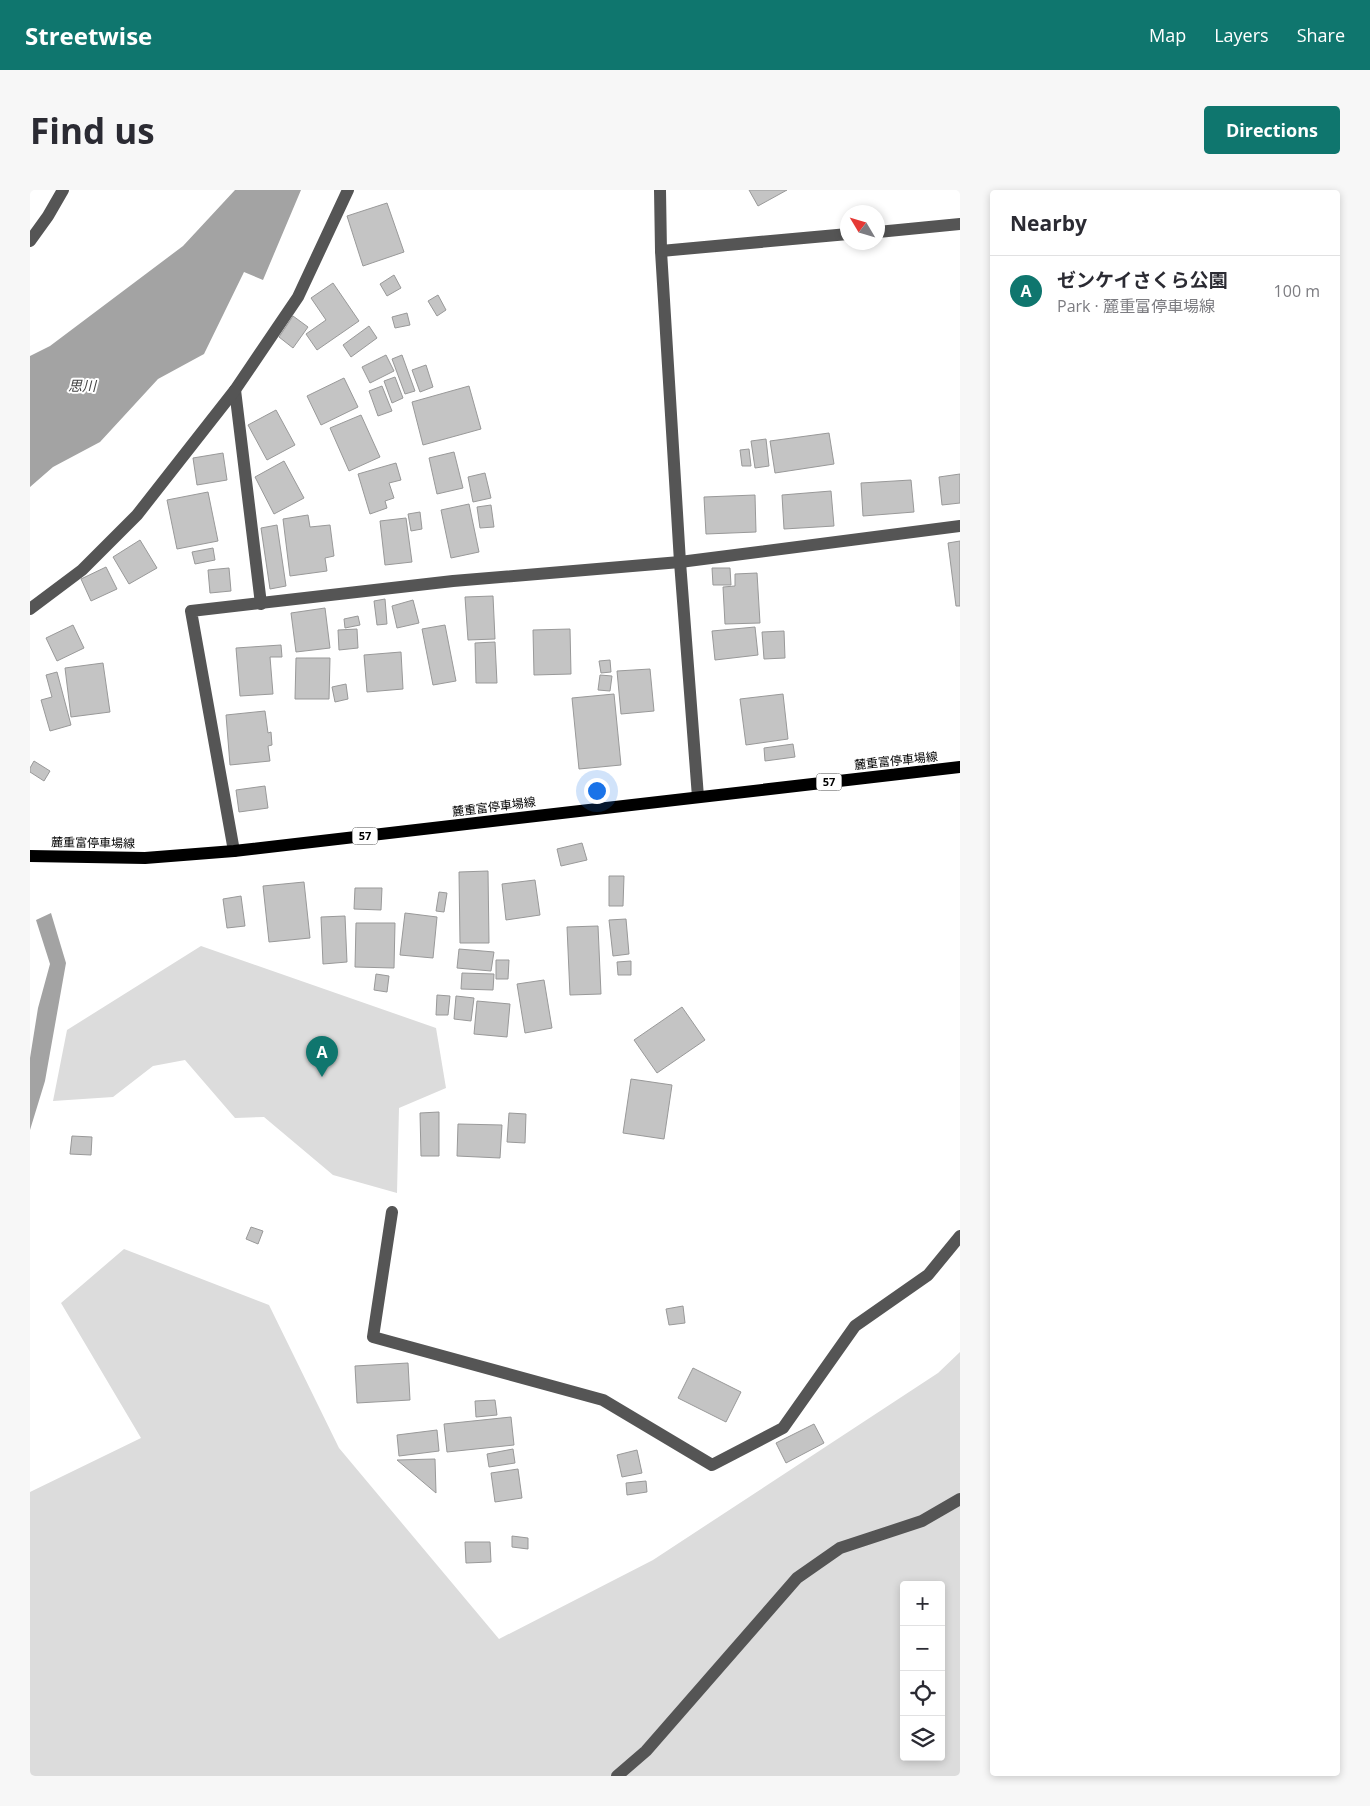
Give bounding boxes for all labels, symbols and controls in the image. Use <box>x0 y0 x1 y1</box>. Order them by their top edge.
text: Streetwise <box>25 19 152 52</box>
text: Map <box>1149 23 1186 47</box>
text: Layers <box>1214 23 1269 47</box>
text: Share <box>1297 23 1345 47</box>
button: Directions <box>1204 106 1340 154</box>
text: Find us <box>30 107 155 154</box>
north arrow <box>840 205 885 250</box>
text: Nearby <box>1010 209 1087 237</box>
text: ゼンケイさくら公園 <box>1057 267 1228 293</box>
text: A <box>1020 280 1032 302</box>
text: 100 m <box>1274 280 1320 302</box>
text: Park · 麓重富停車場線 <box>1057 295 1215 317</box>
water label: 思川 <box>68 376 98 395</box>
street label: 麓重富停車場線 <box>853 748 939 773</box>
road number: 57 <box>816 774 842 790</box>
your location <box>584 778 610 804</box>
street label: 麓重富停車場線 <box>451 793 537 820</box>
road number: 57 <box>352 827 378 844</box>
street label: 麓重富停車場線 <box>51 833 135 852</box>
pin: A <box>306 1036 338 1077</box>
map controls <box>900 1581 945 1761</box>
button: + <box>900 1581 945 1626</box>
button: − <box>900 1626 945 1671</box>
button: locate <box>900 1671 945 1716</box>
button: layers <box>900 1716 945 1761</box>

